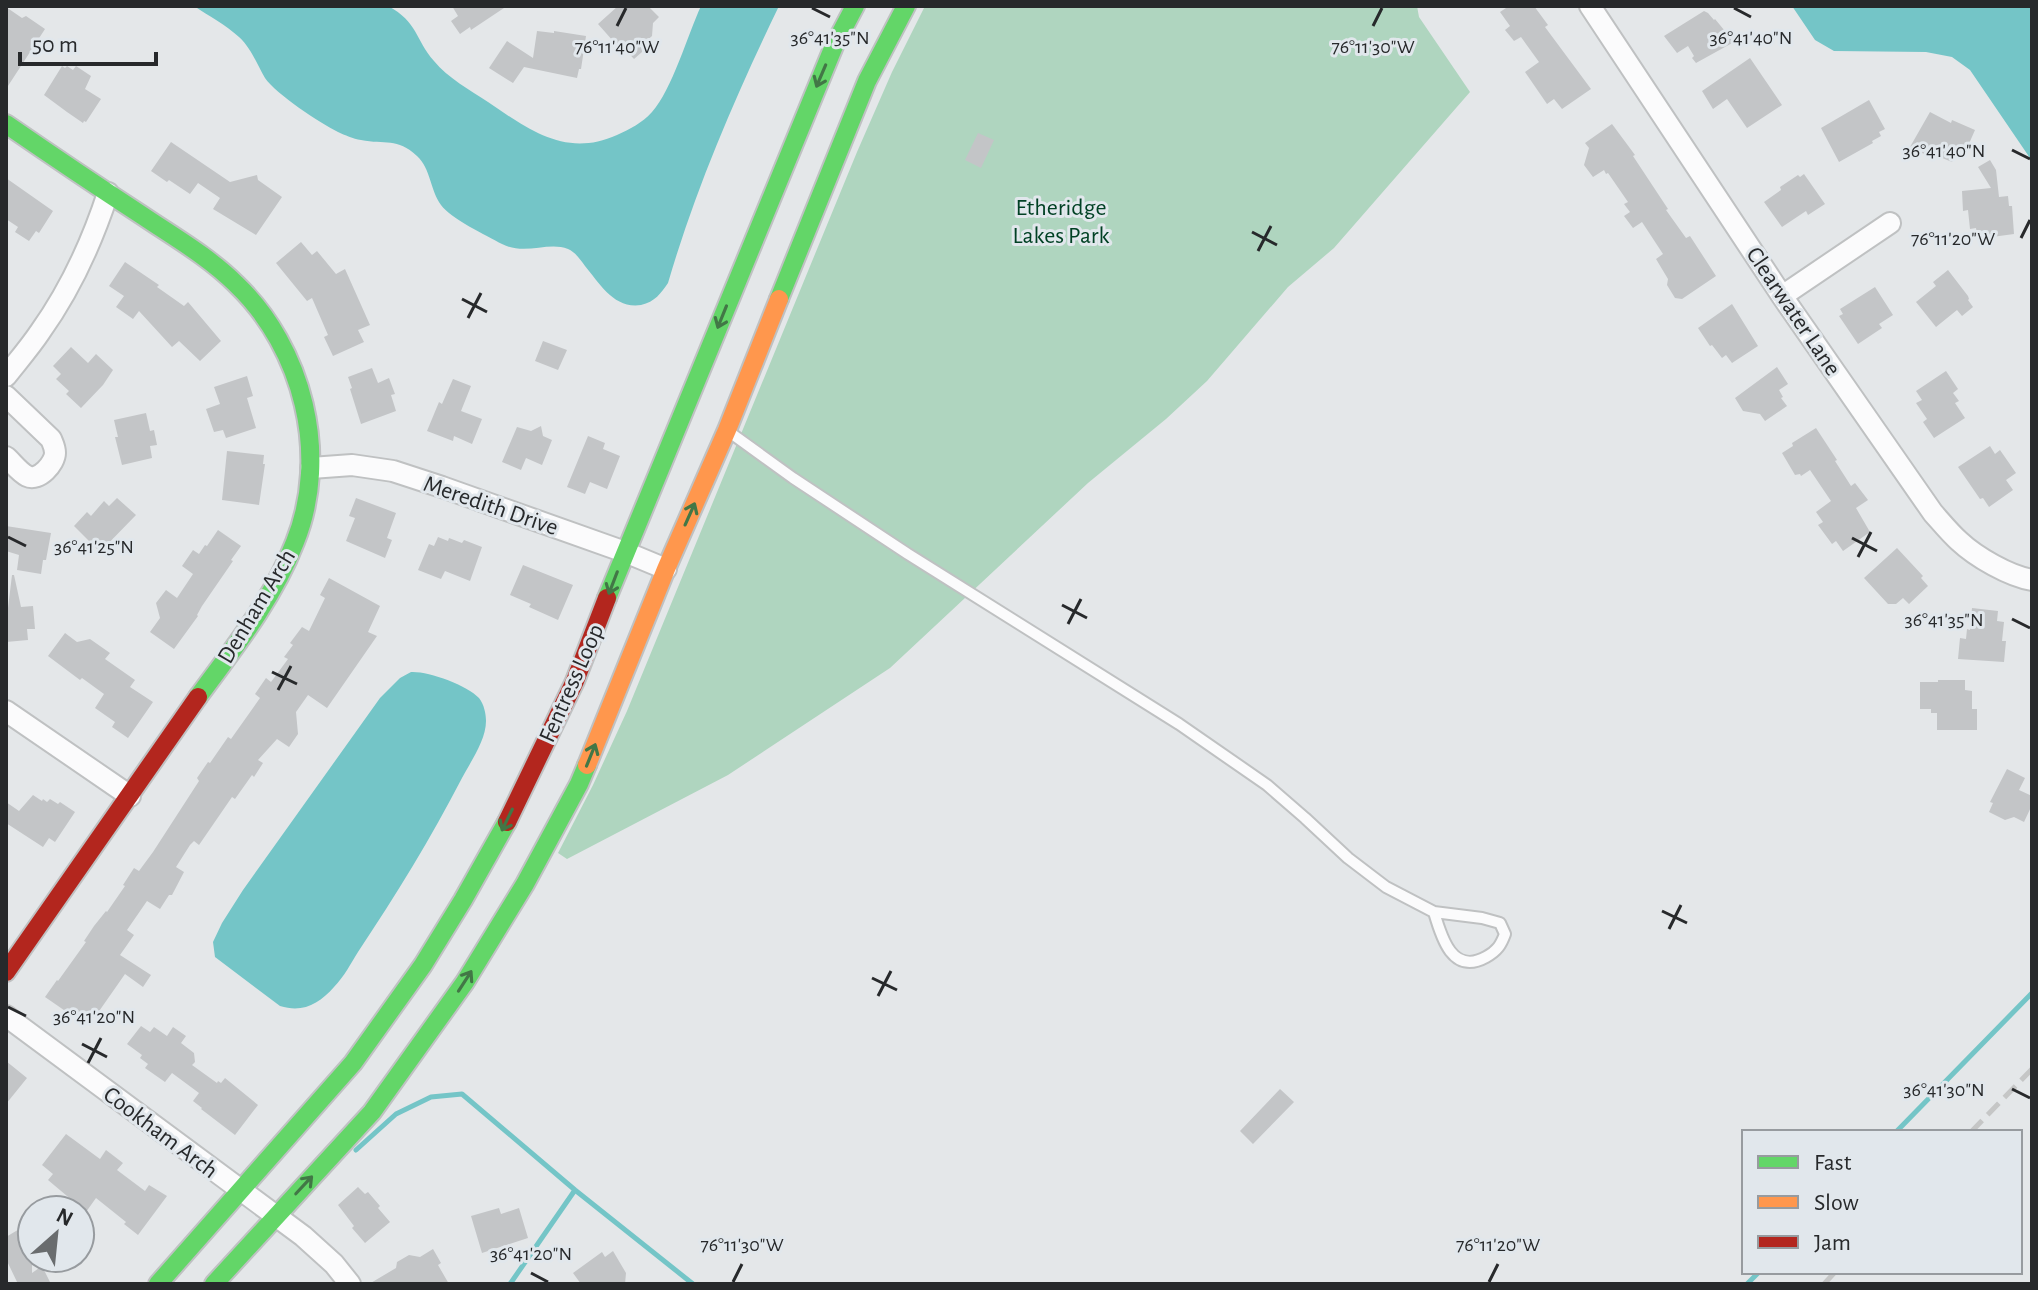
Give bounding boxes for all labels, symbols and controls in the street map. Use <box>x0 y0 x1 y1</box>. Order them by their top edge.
scale bar <box>20 16 156 66</box>
text: 36°41'35"N <box>790 28 870 48</box>
text: 36°41'40"N <box>1710 28 1792 48</box>
text: 50 m <box>32 33 78 57</box>
text: 76°11'40"W <box>575 37 659 57</box>
text: 76°11'30"W <box>1331 37 1415 57</box>
one-way arrow <box>813 63 828 88</box>
text: 36°41'40"N <box>1903 141 1985 161</box>
park label: Etheridge Lakes Park <box>1013 196 1110 248</box>
text: 76°11'20"W <box>1911 229 1995 249</box>
street label: Clearwater Lane <box>1741 243 1845 380</box>
one-way arrow <box>714 304 729 329</box>
street label: Meredith Drive <box>420 472 561 540</box>
one-way arrow <box>683 502 698 526</box>
text: 36°41'25"N <box>54 537 134 557</box>
street label: Denham Arch <box>213 545 300 668</box>
one-way arrow <box>605 570 619 595</box>
text: 36°41'35"N <box>1904 610 1984 630</box>
street label: Fentress Loop <box>535 621 609 746</box>
one-way arrow <box>585 743 600 768</box>
one-way arrow <box>499 808 514 832</box>
one-way arrow <box>456 971 473 993</box>
text: 36°41'20"N <box>53 1007 135 1027</box>
text: 36°41'30"N <box>1903 1080 1985 1100</box>
street label: Cookham Arch <box>99 1082 222 1183</box>
legend <box>1742 1130 2022 1274</box>
text: Fast <box>1814 1151 1852 1175</box>
one-way arrow <box>295 1175 314 1195</box>
text: Slow <box>1814 1191 1859 1215</box>
north arrow <box>16 1194 96 1274</box>
text: N <box>53 1204 76 1230</box>
text: Jam <box>1814 1231 1851 1255</box>
text: 76°11'30"W <box>700 1235 784 1255</box>
text: 76°11'20"W <box>1456 1235 1540 1255</box>
text: 36°41'20"N <box>490 1244 572 1264</box>

